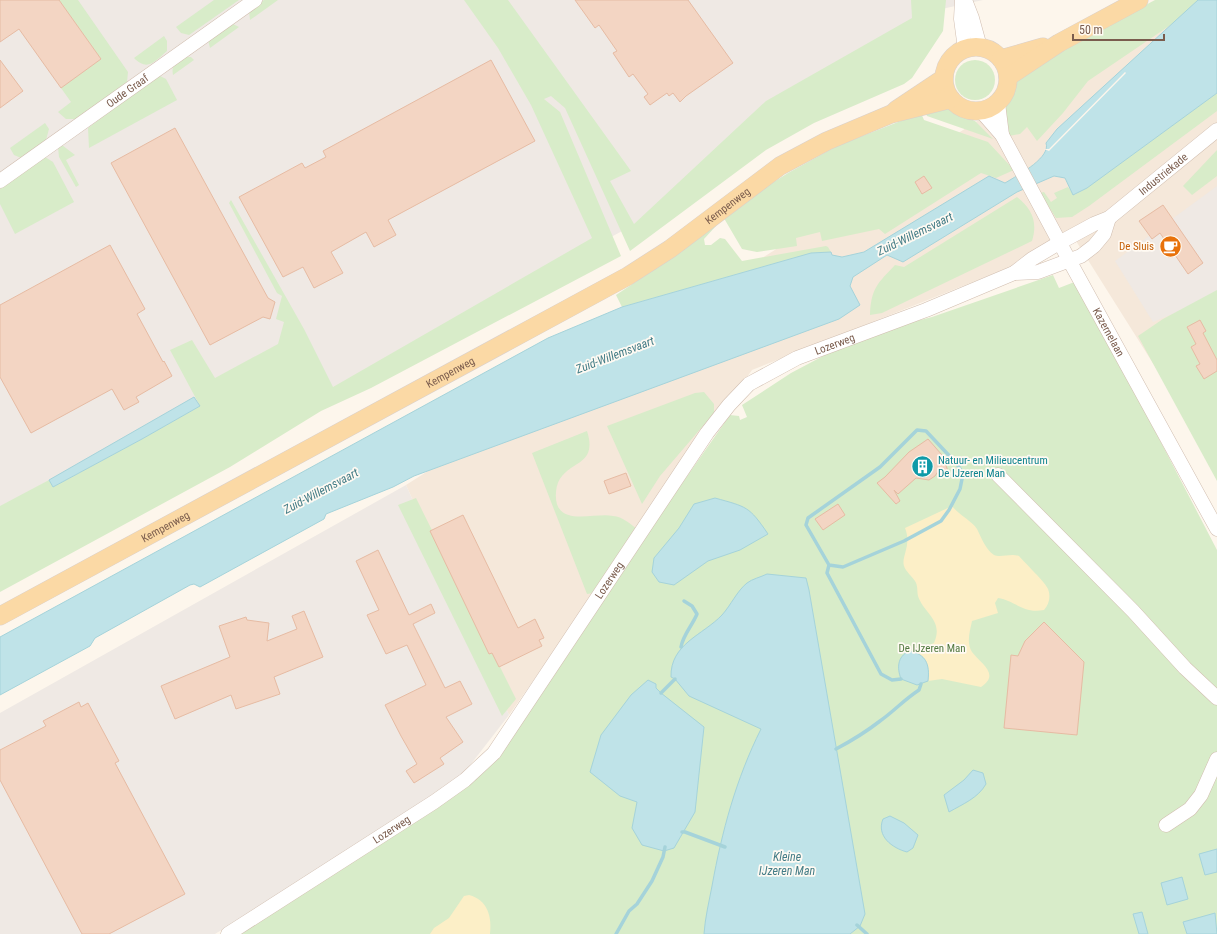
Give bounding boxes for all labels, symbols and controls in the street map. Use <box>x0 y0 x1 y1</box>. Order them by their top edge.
scale bar <box>1073 16 1164 42</box>
text: 50 m <box>1079 23 1103 37</box>
street label: Oude Graaf <box>104 71 151 110</box>
street label: Industriekade <box>1136 150 1190 198</box>
street label: Kempenweg <box>702 185 752 227</box>
water label: Zuid-Willemsvaart <box>874 209 956 259</box>
cafe icon: De Sluis <box>1157 233 1183 259</box>
place label: De Sluis <box>1119 240 1154 253</box>
street label: Kazernelaan <box>1090 306 1127 359</box>
street label: Lozerweg <box>813 331 856 357</box>
water label: Zuid-Willemsvaart <box>573 333 657 377</box>
street label: Kempenweg <box>424 354 477 391</box>
building icon: Natuur- en Milieucentrum De IJzeren Man <box>909 453 935 479</box>
place label: Natuur- en Milieucentrum De IJzeren Man <box>938 454 1048 480</box>
water label: Zuid-Willemsvaart <box>280 465 361 517</box>
street label: Kempenweg <box>139 508 192 545</box>
street label: Lozerweg <box>592 559 626 601</box>
park label: De IJzeren Man <box>898 642 966 655</box>
street label: Lozerweg <box>370 813 412 846</box>
water label: Kleine IJzeren Man <box>759 850 815 878</box>

